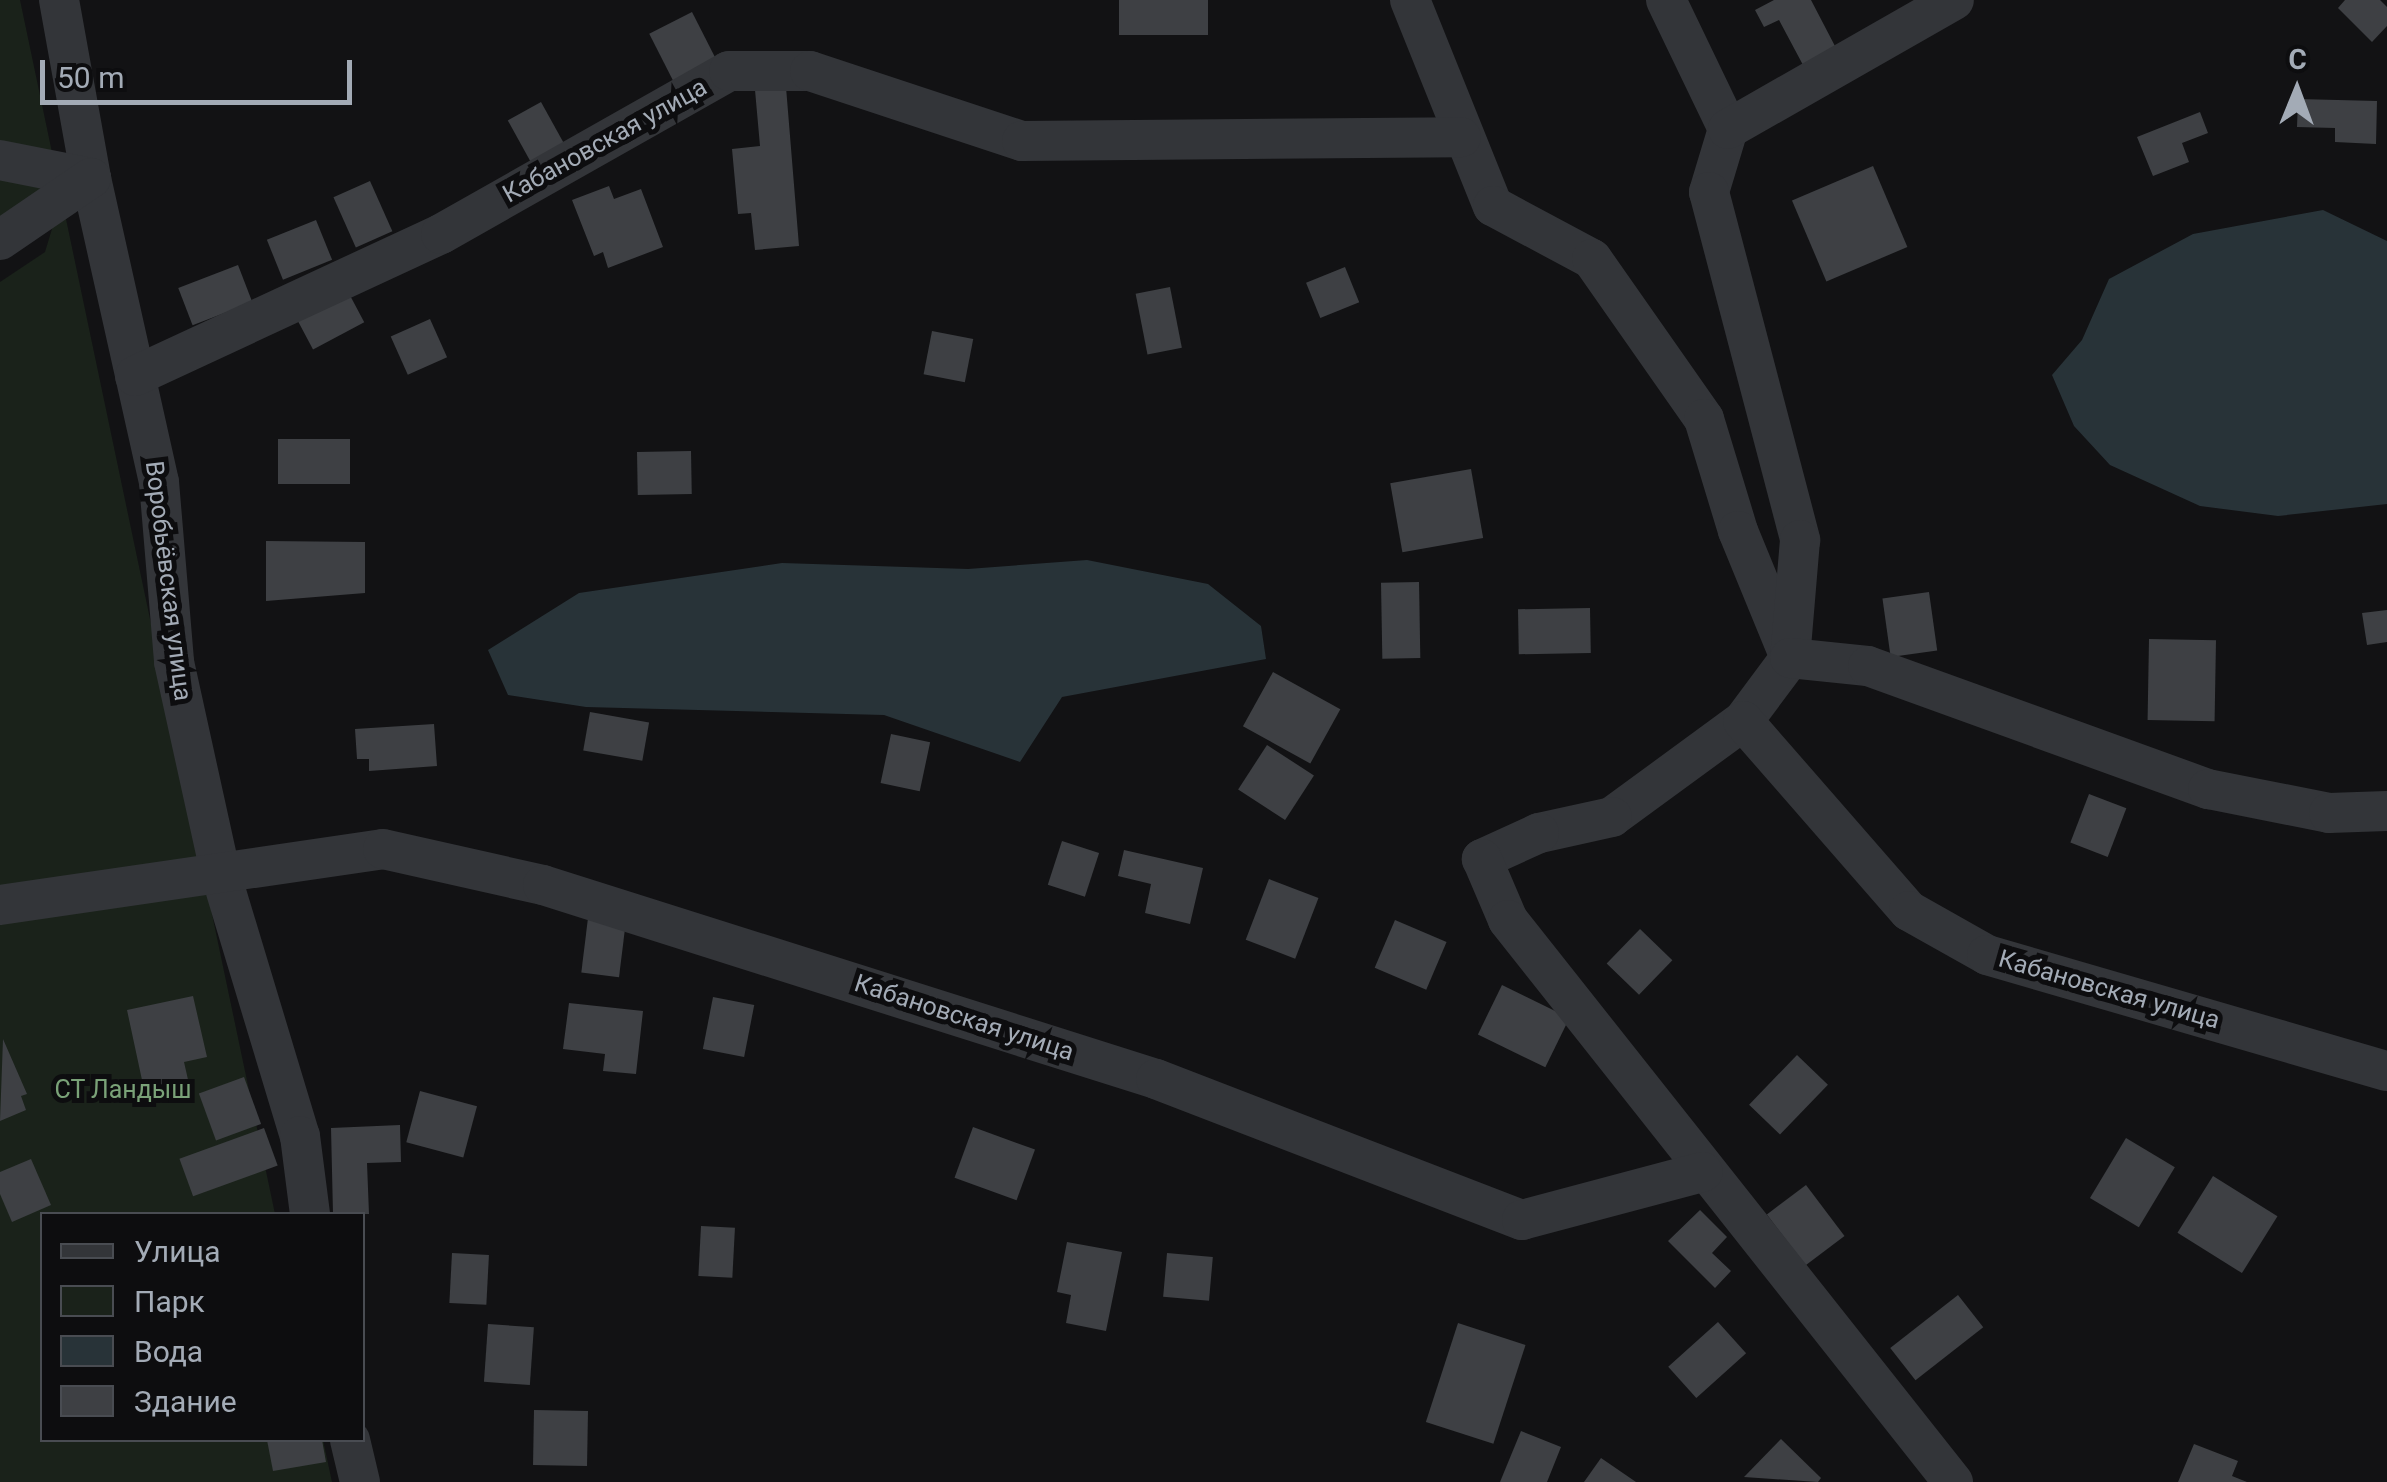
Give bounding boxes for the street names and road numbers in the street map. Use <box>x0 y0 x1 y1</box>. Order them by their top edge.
street label: Кабановская улица <box>498 72 712 210</box>
street label: Воробьёвская улица <box>138 459 198 703</box>
street label: Кабановская улица <box>1995 944 2223 1036</box>
street label: Кабановская улица <box>851 968 1077 1068</box>

